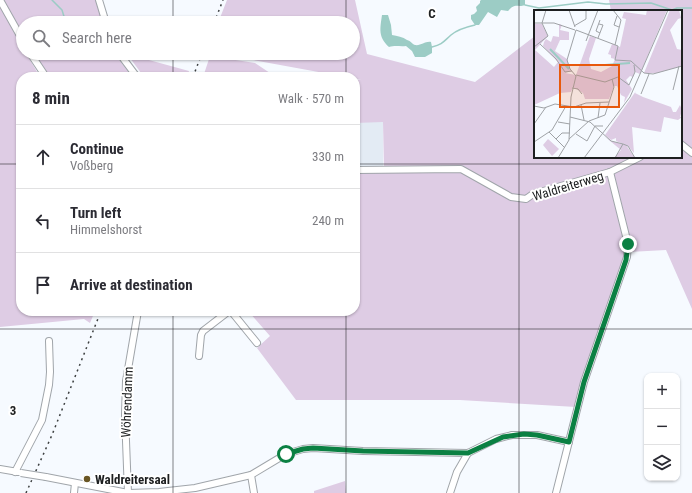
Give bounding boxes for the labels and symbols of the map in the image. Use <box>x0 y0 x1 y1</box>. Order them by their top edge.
text: C <box>428 6 436 21</box>
inset map <box>534 10 682 158</box>
street label: Waldreiterweg <box>531 168 605 204</box>
route end <box>619 235 637 253</box>
street label: Wöhrendamm <box>118 366 136 438</box>
text: 3 <box>10 403 16 418</box>
route start <box>277 445 295 463</box>
place label: Waldreitersaal <box>95 472 170 487</box>
marker: Waldreitersaal <box>82 474 92 484</box>

